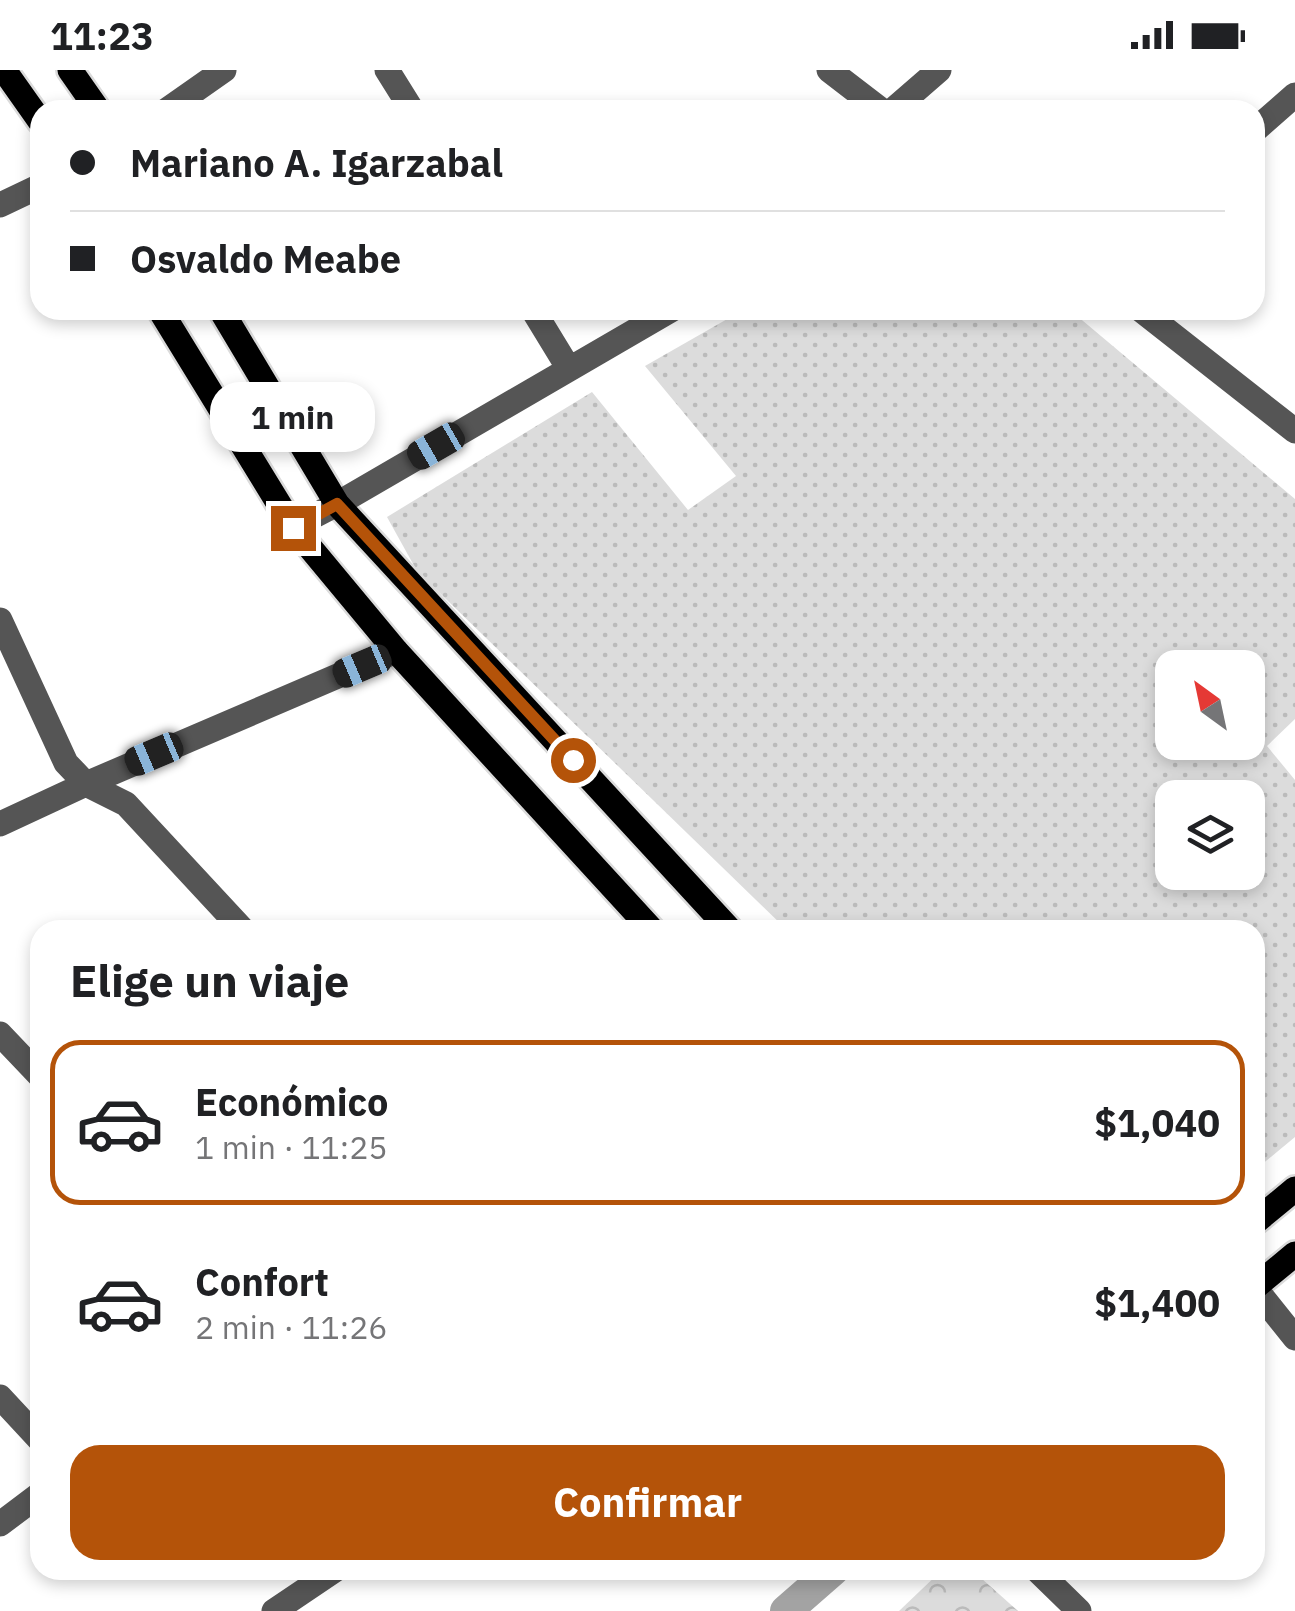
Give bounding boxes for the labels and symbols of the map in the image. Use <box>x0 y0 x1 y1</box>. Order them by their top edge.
callout: 1 min <box>210 383 376 453</box>
car <box>403 418 469 474</box>
route end <box>271 506 316 551</box>
car <box>329 640 395 692</box>
north arrow <box>1155 650 1265 760</box>
car <box>121 728 187 780</box>
route start <box>551 738 596 783</box>

